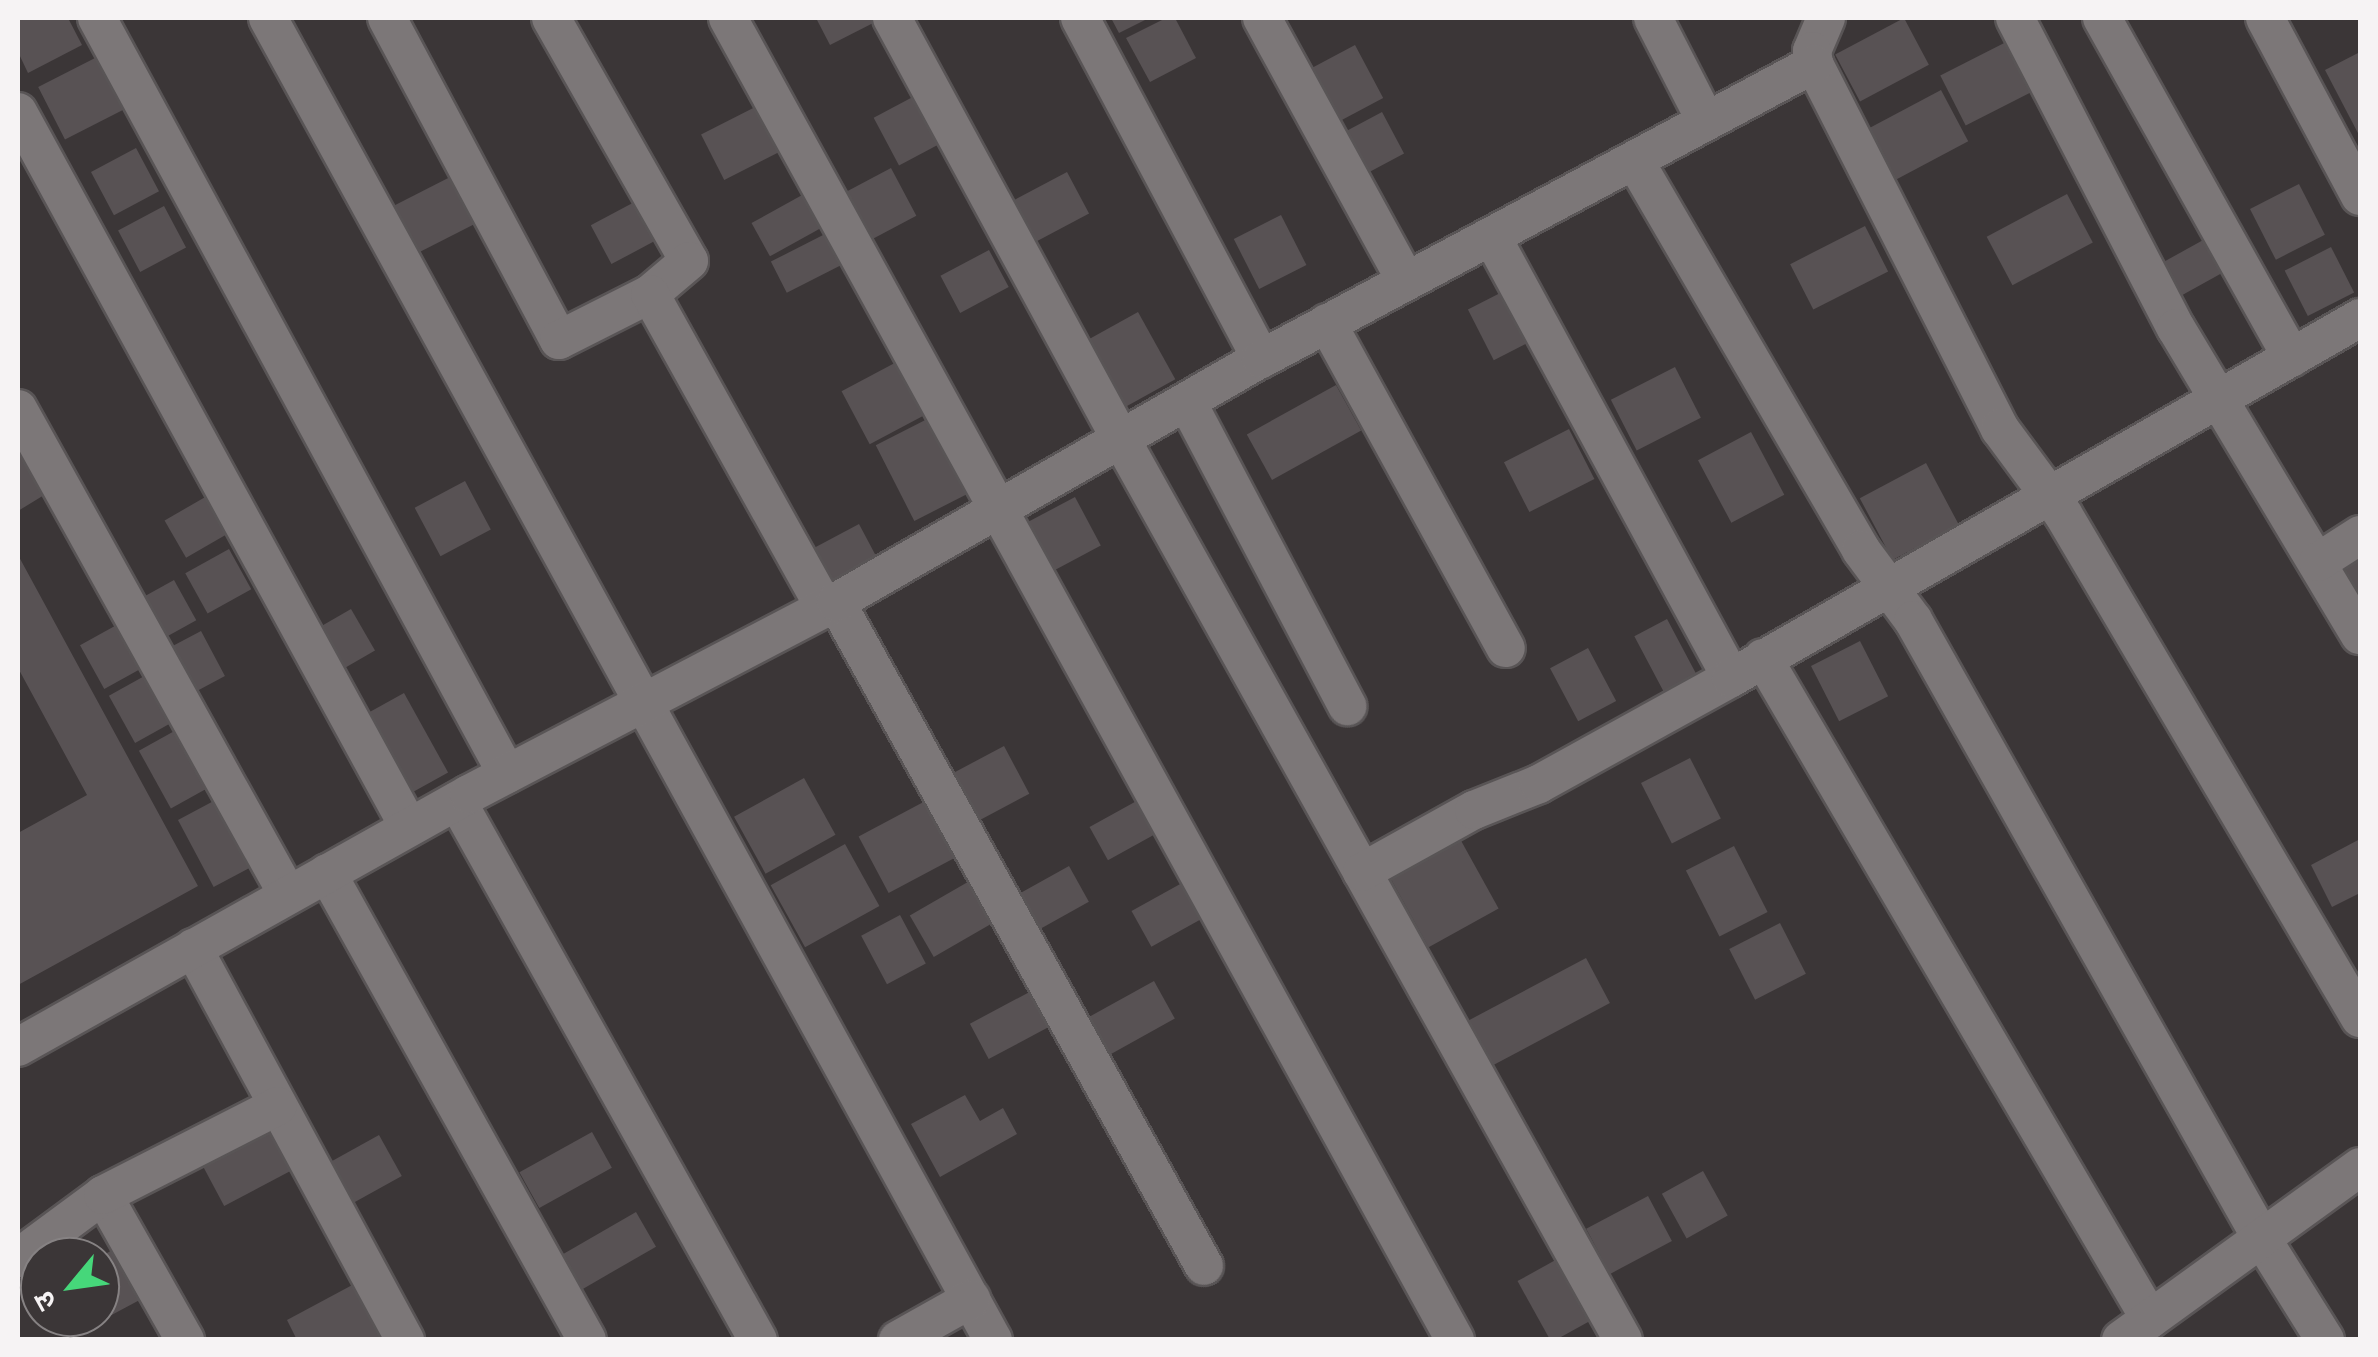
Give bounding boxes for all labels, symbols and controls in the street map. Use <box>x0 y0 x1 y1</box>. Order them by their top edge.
north arrow <box>20 1237 120 1337</box>
text: उ <box>27 1286 63 1316</box>

